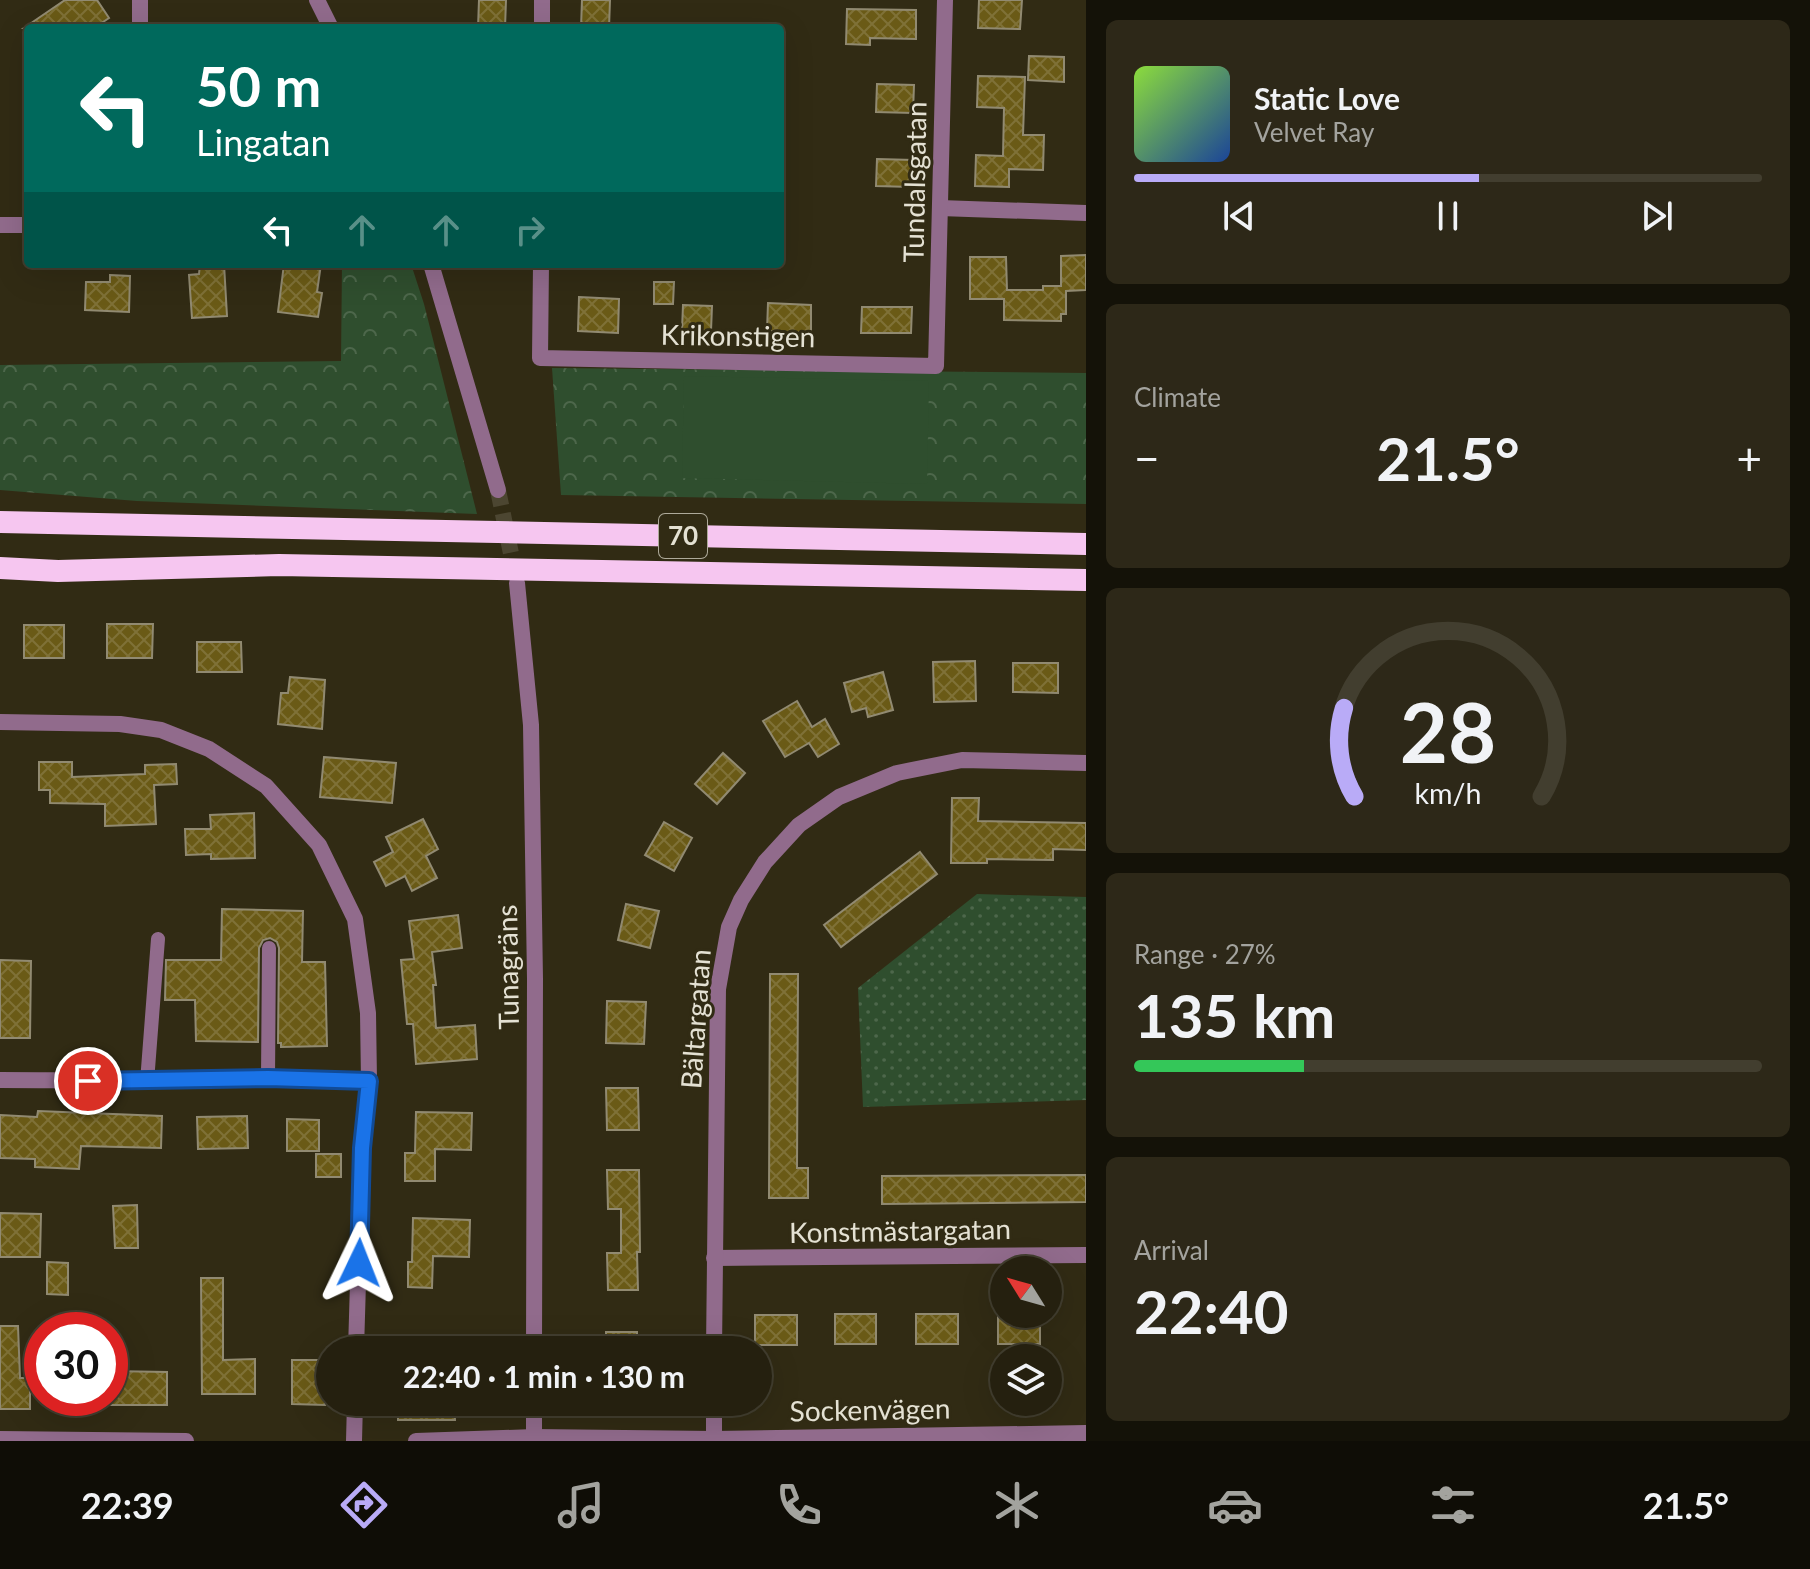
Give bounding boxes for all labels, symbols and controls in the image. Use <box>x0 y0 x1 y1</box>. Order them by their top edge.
text: 50 m <box>196 52 321 119</box>
icon: left <box>64 56 168 160</box>
text: Static Love <box>1254 80 1400 116</box>
street label: Tundalsgatan <box>896 101 932 263</box>
text: Velvet Ray <box>1254 116 1374 148</box>
text: Lingatan <box>196 120 330 164</box>
icon: previous <box>1217 194 1261 238</box>
icon: pause <box>1426 194 1470 238</box>
icon: next <box>1635 194 1679 238</box>
icon: left <box>256 208 300 252</box>
icon: ahead <box>340 208 384 252</box>
icon: ahead <box>424 208 468 252</box>
icon: right <box>508 208 552 252</box>
street label: Krikonstigen <box>660 317 816 353</box>
text: Climate <box>1134 381 1221 413</box>
text: 21.5° <box>1376 422 1520 494</box>
text: − <box>1134 432 1160 484</box>
text: + <box>1736 432 1762 484</box>
road number: 70 <box>659 514 707 558</box>
text: 28 <box>1400 680 1496 780</box>
text: km/h <box>1415 776 1481 810</box>
street label: Tunagräns <box>489 904 525 1030</box>
text: Range · 27% <box>1134 938 1276 970</box>
street label: Bältargatan <box>673 948 717 1090</box>
text: 135 km <box>1134 979 1335 1051</box>
pin <box>54 1047 122 1115</box>
icon: arrive <box>66 1059 110 1103</box>
street label: Konstmästargatan <box>789 1211 1011 1249</box>
position arrow <box>317 1221 401 1305</box>
text: Arrival <box>1134 1234 1209 1266</box>
north arrow <box>990 1256 1062 1328</box>
map controls <box>990 1256 1062 1416</box>
text: 22:40 <box>1134 1275 1289 1347</box>
speed limit sign: 30 <box>24 1312 128 1416</box>
button: layers <box>990 1344 1062 1416</box>
text: 22:40 · 1 min · 130 m <box>403 1358 685 1394</box>
street label: Sockenvägen <box>789 1391 951 1427</box>
icon: directions <box>336 1477 392 1533</box>
icon: music <box>553 1477 609 1533</box>
icon: phone <box>771 1477 827 1533</box>
icon: climate <box>989 1477 1045 1533</box>
icon: car <box>1207 1477 1263 1533</box>
icon: filters <box>1425 1477 1481 1533</box>
text: 22:39 <box>81 1483 174 1527</box>
text: 21.5° <box>1643 1483 1729 1527</box>

